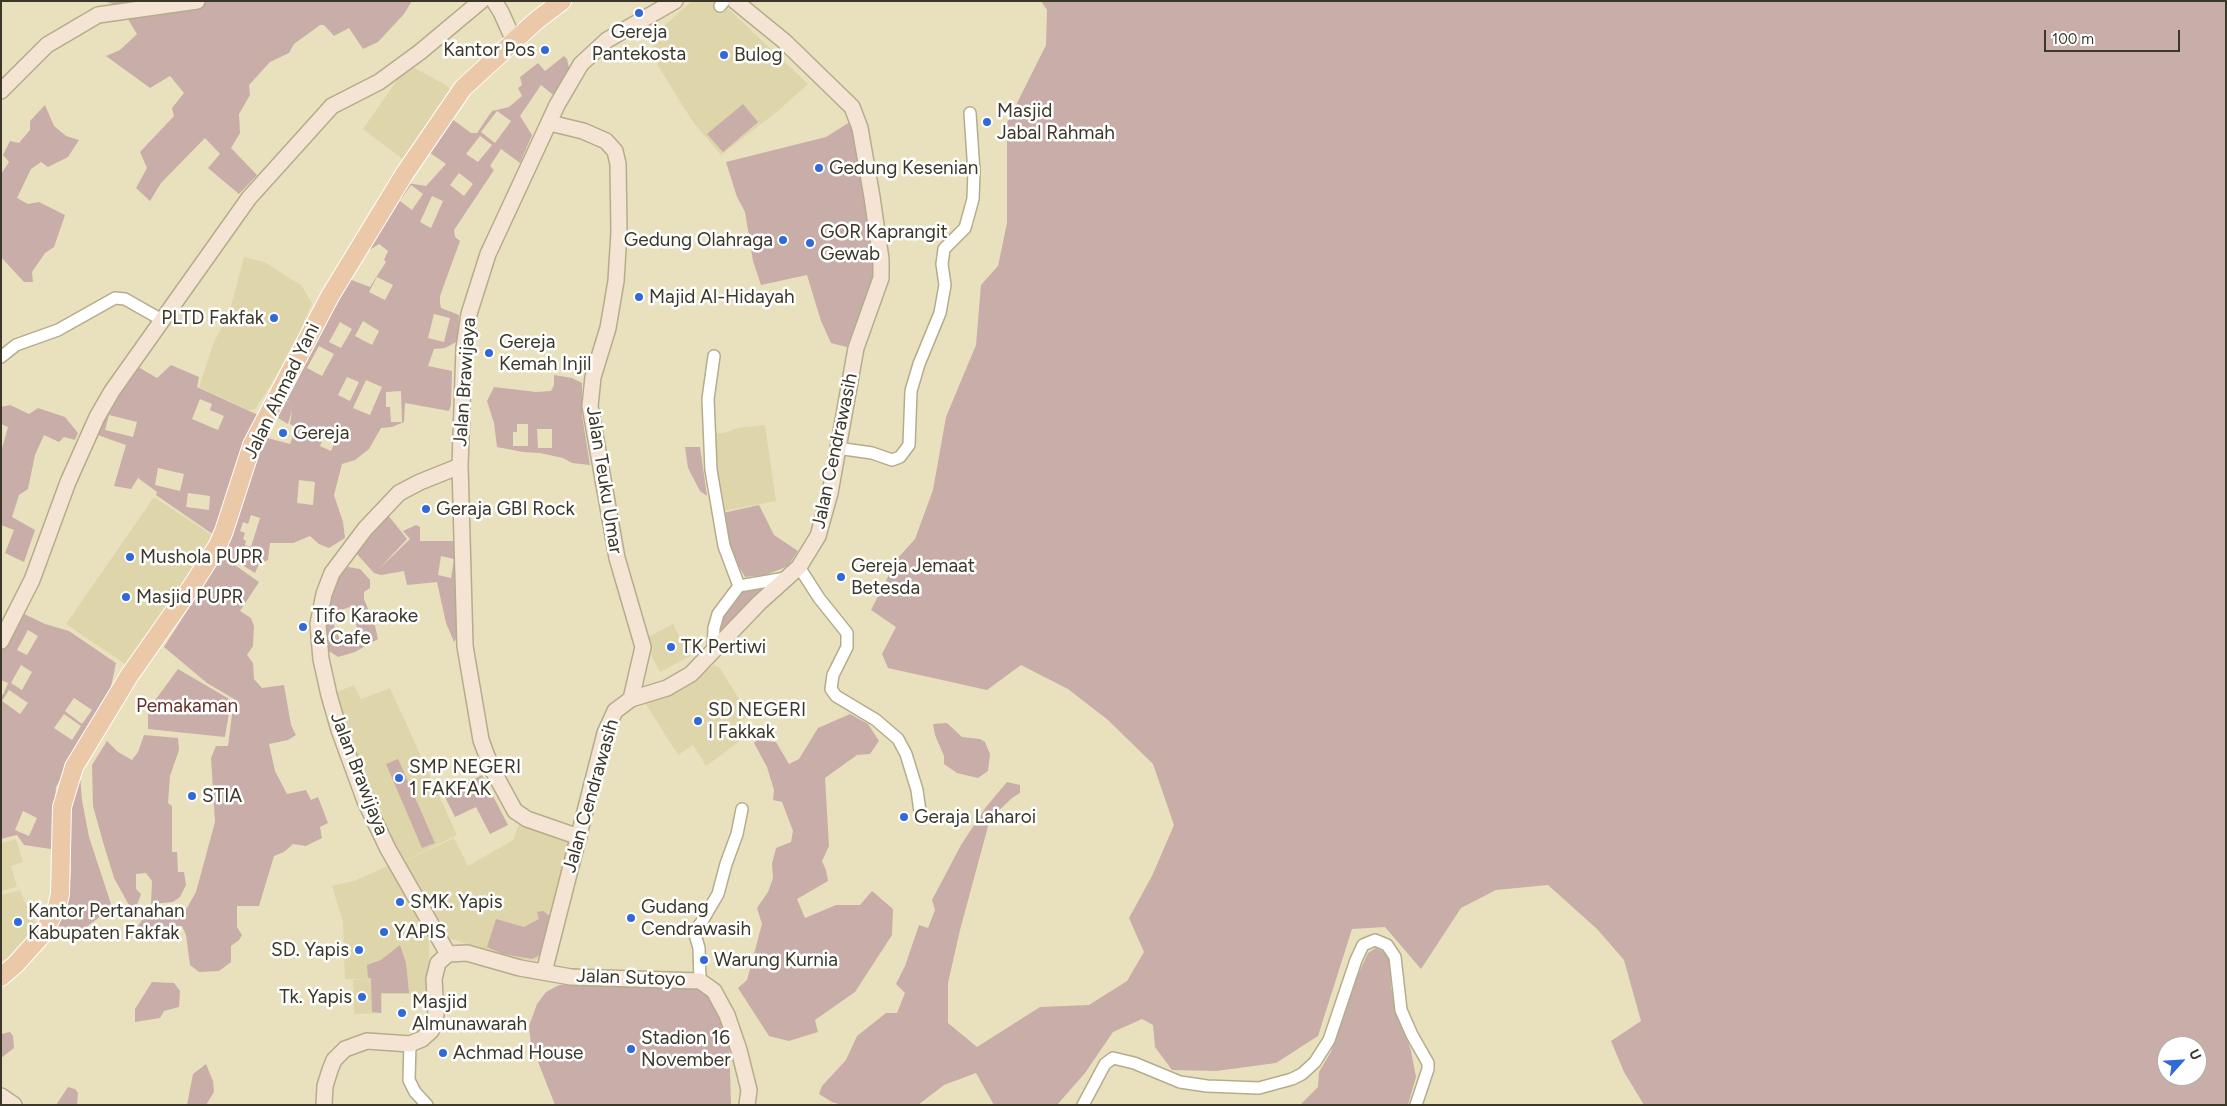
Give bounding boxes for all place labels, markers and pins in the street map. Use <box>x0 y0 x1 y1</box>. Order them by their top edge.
marker: Gereja Pantekosta <box>633 7 645 19</box>
place label: Gereja Pantekosta <box>592 21 686 65</box>
place label: Kantor Pos <box>443 39 535 61</box>
marker: Kantor Pos <box>539 44 551 56</box>
place label: Bulog <box>734 44 783 66</box>
marker: Bulog <box>718 49 730 61</box>
place label: Masjid Jabal Rahmah <box>997 100 1115 144</box>
marker: Masjid Jabal Rahmah <box>981 116 993 128</box>
place label: Gedung Kesenian <box>829 157 978 179</box>
marker: Gedung Kesenian <box>813 162 825 174</box>
place label: GOR Kaprangit Gewab <box>820 221 948 265</box>
place label: Gedung Olahraga <box>624 229 773 251</box>
marker: Gedung Olahraga <box>777 234 789 246</box>
marker: GOR Kaprangit Gewab <box>804 237 816 249</box>
place label: Majid Al-Hidayah <box>649 286 794 308</box>
marker: Majid Al-Hidayah <box>633 291 645 303</box>
place label: PLTD Fakfak <box>161 307 264 329</box>
marker: PLTD Fakfak <box>268 312 280 324</box>
place label: Gereja Kemah Injil <box>499 331 591 375</box>
marker: Gereja Kemah Injil <box>483 347 495 359</box>
place label: Gereja <box>293 422 349 444</box>
marker: Gereja <box>277 427 289 439</box>
place label: Geraja GBI Rock <box>436 498 575 520</box>
marker: Geraja GBI Rock <box>420 503 432 515</box>
place label: Mushola PUPR <box>140 546 263 568</box>
marker: Mushola PUPR <box>124 551 136 563</box>
place label: Gereja Jemaat Betesda <box>851 555 975 599</box>
marker: Gereja Jemaat Betesda <box>835 571 847 583</box>
place label: Masjid PUPR <box>136 586 243 608</box>
marker: Masjid PUPR <box>120 591 132 603</box>
place label: Tifo Karaoke & Cafe <box>313 605 418 649</box>
marker: Tifo Karaoke & Cafe <box>297 621 309 633</box>
place label: TK Pertiwi <box>681 636 766 658</box>
marker: TK Pertiwi <box>665 641 677 653</box>
place label: SD NEGERI I Fakkak <box>708 699 806 743</box>
marker: SD NEGERI I Fakkak <box>692 715 704 727</box>
place label: SMP NEGERI 1 FAKFAK <box>409 756 521 800</box>
marker: SMP NEGERI 1 FAKFAK <box>393 772 405 784</box>
place label: STIA <box>202 785 242 807</box>
marker: STIA <box>186 790 198 802</box>
place label: Geraja Laharoi <box>914 806 1036 828</box>
marker: Geraja Laharoi <box>898 811 910 823</box>
place label: SMK. Yapis <box>410 891 502 913</box>
marker: SMK. Yapis <box>394 896 406 908</box>
place label: Gudang Cendrawasih <box>641 896 751 940</box>
place label: Kantor Pertanahan Kabupaten Fakfak <box>28 900 185 944</box>
marker: Gudang Cendrawasih <box>625 912 637 924</box>
marker: Kantor Pertanahan Kabupaten Fakfak <box>12 916 24 928</box>
place label: YAPIS <box>394 921 446 943</box>
marker: YAPIS <box>378 926 390 938</box>
place label: SD. Yapis <box>271 939 349 961</box>
marker: SD. Yapis <box>353 944 365 956</box>
place label: Warung Kurnia <box>714 949 838 971</box>
marker: Warung Kurnia <box>698 954 710 966</box>
place label: Tk. Yapis <box>279 986 352 1008</box>
marker: Tk. Yapis <box>356 991 368 1003</box>
place label: Masjid Almunawarah <box>412 991 527 1035</box>
marker: Masjid Almunawarah <box>396 1007 408 1019</box>
place label: Stadion 16 November <box>641 1027 731 1071</box>
place label: Achmad House <box>453 1042 583 1064</box>
marker: Stadion 16 November <box>625 1043 637 1055</box>
marker: Achmad House <box>437 1047 449 1059</box>

